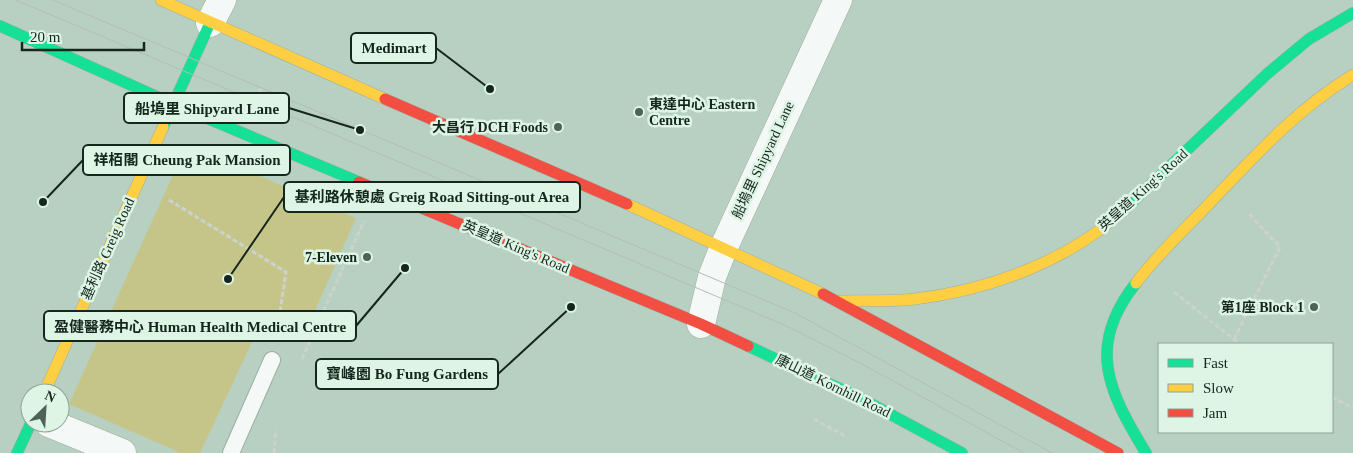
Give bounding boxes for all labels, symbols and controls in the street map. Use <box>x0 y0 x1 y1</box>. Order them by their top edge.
scale bar <box>22 20 145 52</box>
text: 20 m <box>30 29 61 45</box>
callout: Medimart <box>351 33 436 63</box>
text: Medimart <box>362 40 426 56</box>
callout: 船塢里 Shipyard Lane <box>124 93 289 123</box>
place label: 東達中心 Eastern Centre <box>649 97 755 128</box>
street label: 船塢里 Shipyard Lane <box>728 99 797 221</box>
text: 船塢里 Shipyard Lane <box>135 100 279 117</box>
marker: 東達中心 Eastern Centre <box>633 106 645 118</box>
place label: 大昌行 DCH Foods <box>432 120 549 135</box>
marker: 大昌行 DCH Foods <box>552 121 564 133</box>
callout: 祥栢閣 Cheung Pak Mansion <box>83 145 290 175</box>
street label: 英皇道 King's Road <box>1095 146 1191 234</box>
text: 祥栢閣 Cheung Pak Mansion <box>93 152 281 168</box>
callout: 基利路休憩處 Greig Road Sitting-out Area <box>284 182 580 212</box>
text: 基利路休憩處 Greig Road Sitting-out Area <box>295 188 570 205</box>
street label: 基利路 Greig Road <box>79 196 137 302</box>
street label: 英皇道 King's Road <box>460 218 572 276</box>
place label: 7-Eleven <box>305 250 357 265</box>
marker: 7-Eleven <box>361 251 373 263</box>
place label: 第1座 Block 1 <box>1221 299 1304 315</box>
marker: 第1座 Block 1 <box>1308 301 1320 313</box>
callout: 盈健醫務中心 Human Health Medical Centre <box>44 311 356 341</box>
text: 盈健醫務中心 Human Health Medical Centre <box>54 319 346 335</box>
legend <box>1158 343 1333 433</box>
street label: 康山道 Kornhill Road <box>773 352 893 420</box>
text: Fast <box>1203 355 1229 371</box>
callout: 寶峰園 Bo Fung Gardens <box>316 359 498 389</box>
text: 寶峰園 Bo Fung Gardens <box>326 365 488 382</box>
text: Slow <box>1203 380 1234 396</box>
north arrow <box>20 383 70 433</box>
text: N <box>43 388 58 406</box>
text: Jam <box>1203 405 1227 421</box>

